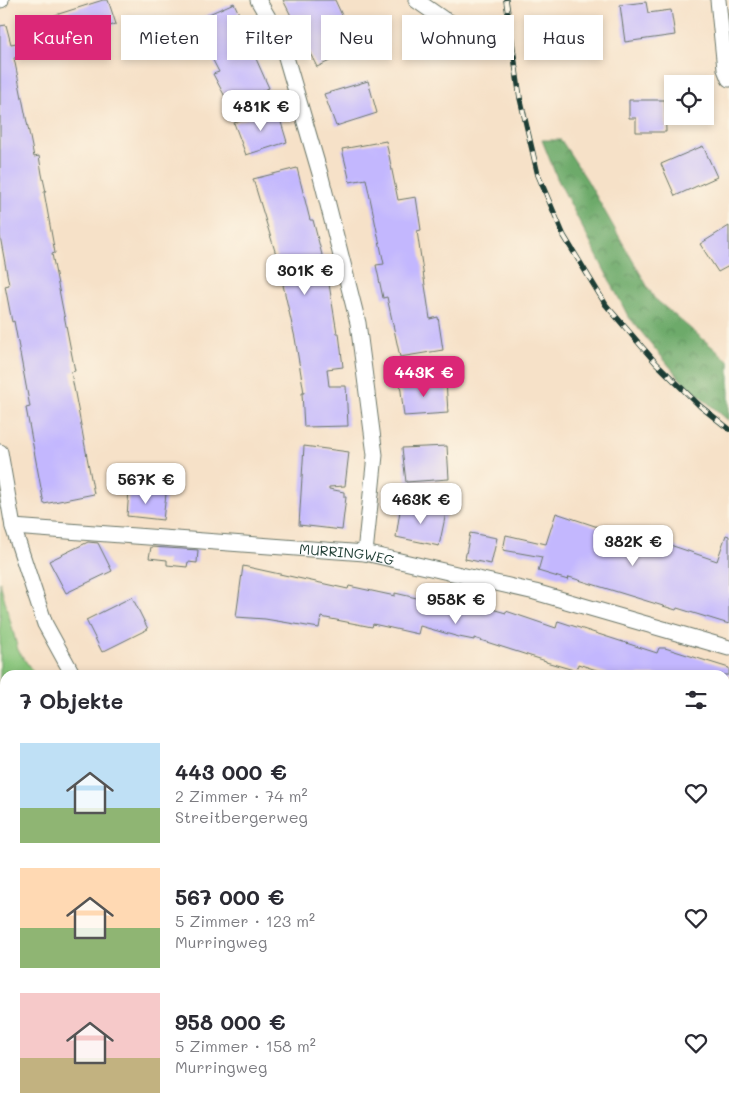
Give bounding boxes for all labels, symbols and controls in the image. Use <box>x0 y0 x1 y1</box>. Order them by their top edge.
chip: Kaufen <box>15 15 111 60</box>
chip: Mieten <box>121 15 217 60</box>
chip: Filter <box>227 15 311 60</box>
chip: Neu <box>321 15 392 60</box>
chip: Wohnung <box>402 15 514 60</box>
chip: Haus <box>524 15 603 60</box>
map controls <box>664 75 714 125</box>
button: locate <box>664 75 714 125</box>
pin: 481K € <box>220 90 302 132</box>
text: 481K € <box>233 95 289 116</box>
pin: 301K € <box>264 254 346 296</box>
text: 301K € <box>277 259 333 280</box>
pin: 443K € <box>383 356 465 398</box>
text: 443K € <box>394 361 454 382</box>
pin: 567K € <box>105 462 187 505</box>
text: 567K € <box>117 468 175 489</box>
pin: 463K € <box>380 482 462 525</box>
text: 463K € <box>392 488 450 509</box>
pin: 382K € <box>592 524 674 567</box>
text: 382K € <box>604 530 662 551</box>
street label: MURRINGWEG <box>298 539 396 569</box>
pin: 958K € <box>415 582 497 625</box>
text: 958K € <box>427 588 485 609</box>
icon: filters <box>682 686 710 714</box>
text: 7 Objekte <box>20 687 123 714</box>
text: 443 000 € <box>175 758 287 785</box>
icon: home <box>60 763 120 823</box>
icon: heart <box>682 779 710 807</box>
text: 2 Zimmer · 74 m² <box>175 785 308 806</box>
text: Streitbergerweg <box>175 806 308 827</box>
text: 567 000 € <box>175 883 284 910</box>
icon: home <box>60 888 120 948</box>
icon: heart <box>682 904 710 932</box>
text: 5 Zimmer · 123 m² <box>175 910 315 931</box>
text: Murringweg <box>175 931 267 952</box>
text: 958 000 € <box>175 1008 286 1035</box>
icon: home <box>60 1013 120 1073</box>
icon: heart <box>682 1029 710 1057</box>
text: 5 Zimmer · 158 m² <box>175 1035 316 1056</box>
text: Murringweg <box>175 1056 267 1077</box>

